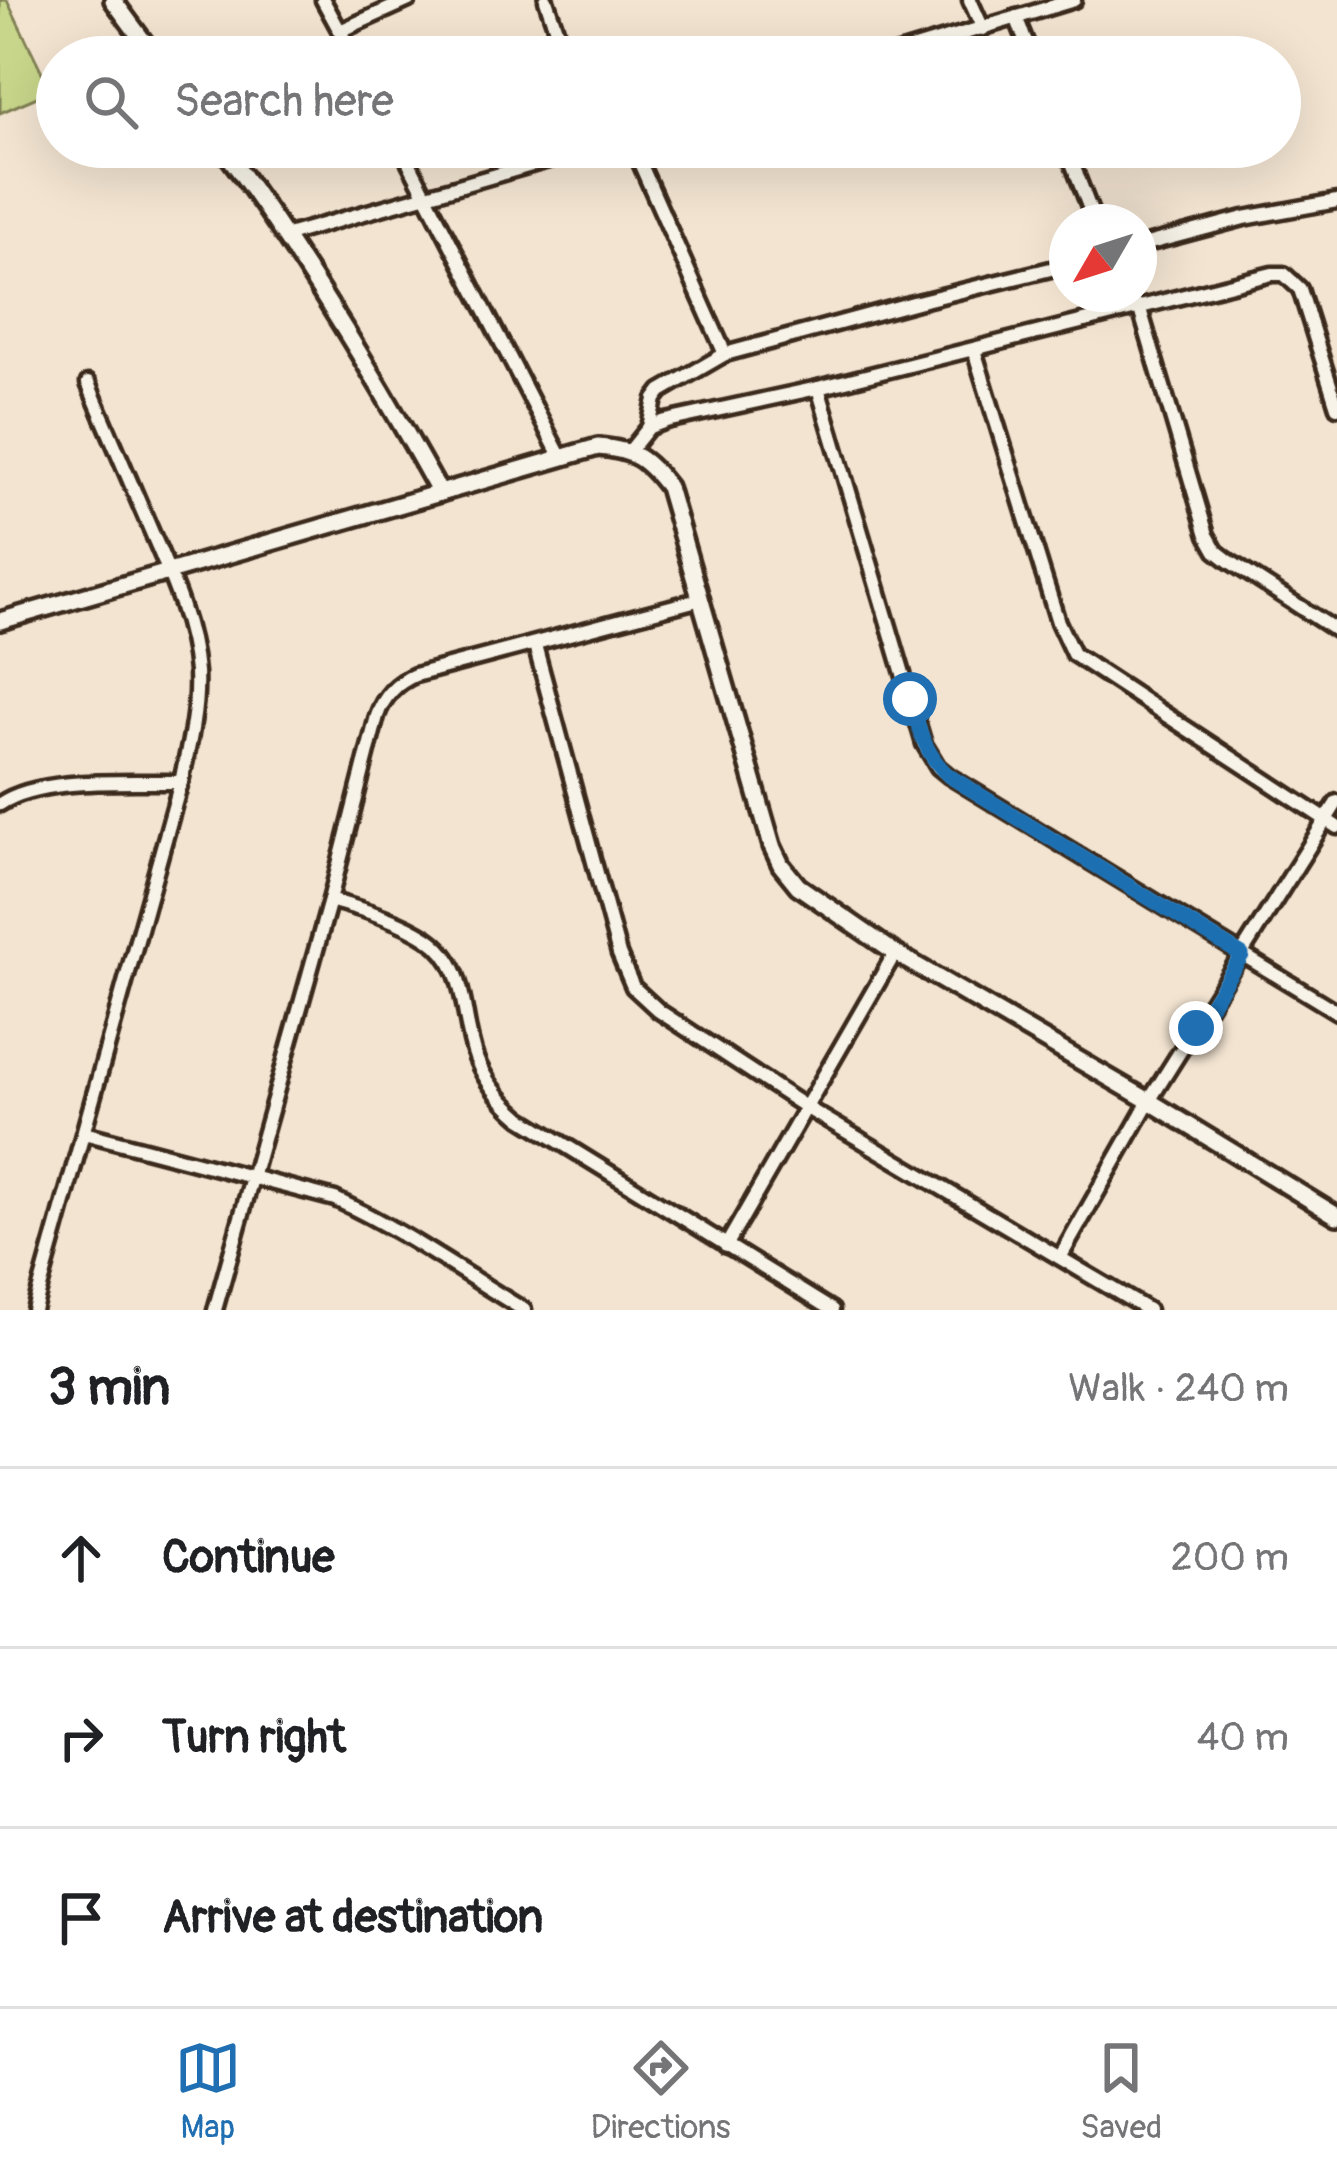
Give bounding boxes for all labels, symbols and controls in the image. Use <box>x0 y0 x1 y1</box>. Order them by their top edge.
search box <box>36 36 1301 168</box>
icon: search <box>78 69 144 135</box>
text: Search here <box>174 74 394 130</box>
north arrow <box>1049 204 1157 312</box>
route start <box>883 672 937 726</box>
route end <box>1169 1001 1223 1055</box>
text: 3 min <box>48 1356 170 1420</box>
text: Walk · 240 m <box>1068 1364 1289 1413</box>
icon: ahead <box>48 1525 114 1591</box>
text: Continue <box>162 1530 335 1586</box>
text: 200 m <box>1171 1533 1289 1582</box>
icon: right <box>48 1705 114 1771</box>
text: Turn right <box>162 1710 346 1766</box>
text: 40 m <box>1197 1713 1289 1762</box>
icon: arrive <box>48 1885 114 1951</box>
text: Arrive at destination <box>162 1890 543 1946</box>
tab: Map <box>175 2035 241 2148</box>
tab: Directions <box>591 2035 731 2148</box>
tab: Saved <box>1080 2035 1162 2148</box>

